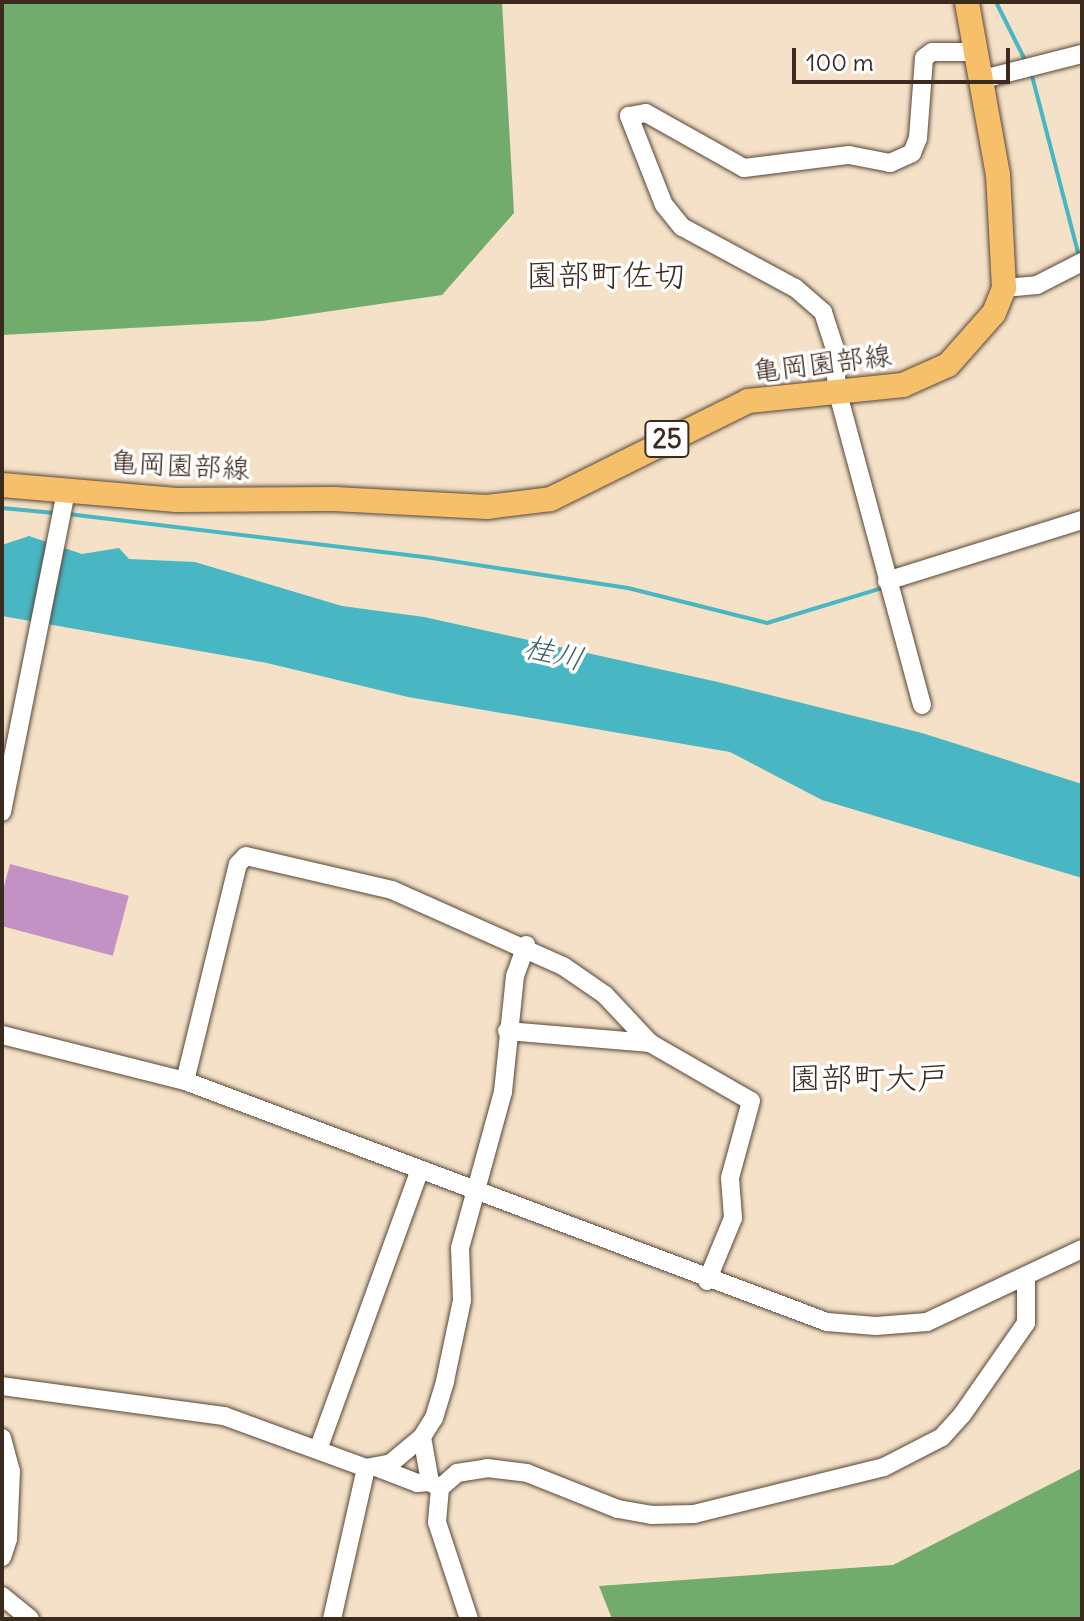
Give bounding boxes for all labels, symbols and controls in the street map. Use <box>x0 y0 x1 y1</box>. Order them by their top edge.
scale bar <box>796 32 1014 82</box>
text: 100 m <box>806 47 874 77</box>
district label: 園部町佐切 <box>526 256 686 294</box>
street label: 亀岡園部線 <box>750 338 894 388</box>
road number: 25 <box>643 417 691 461</box>
street label: 亀岡園部線 <box>109 445 251 485</box>
water label: 桂川 <box>521 627 587 677</box>
district label: 園部町大戸 <box>789 1059 949 1097</box>

